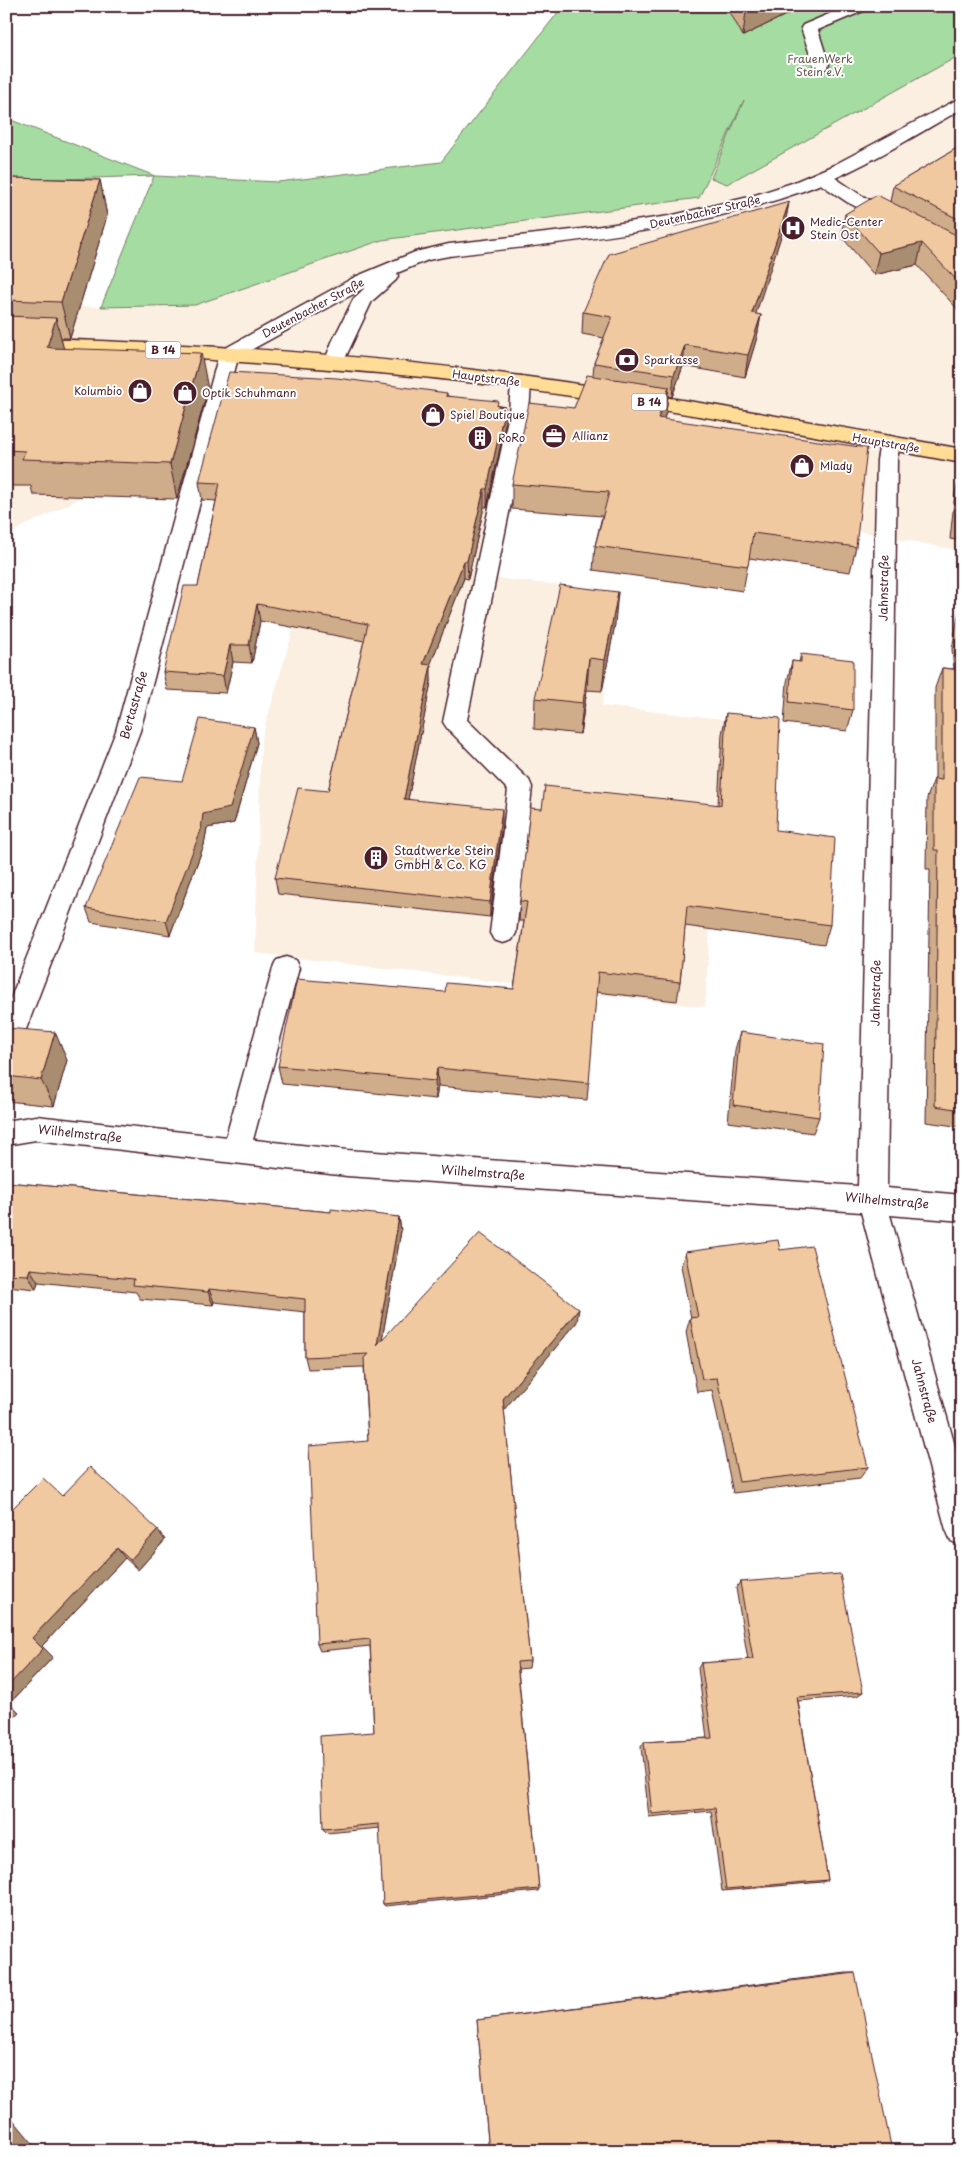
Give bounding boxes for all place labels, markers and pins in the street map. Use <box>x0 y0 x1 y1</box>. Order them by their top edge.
place label: Medic-Center Stein Ost <box>810 213 884 243</box>
hospital icon: Medic-Center Stein Ost <box>780 215 806 241</box>
bank icon: Sparkasse <box>614 347 640 373</box>
place label: Sparkasse <box>644 351 698 368</box>
shop icon: Kolumbio <box>127 378 153 404</box>
shop icon: Optik Schuhmann <box>172 380 198 406</box>
place label: Kolumbio <box>74 382 122 399</box>
place label: Optik Schuhmann <box>202 384 296 401</box>
shop icon: Spiel Boutique <box>420 402 446 428</box>
place label: Spiel Boutique <box>450 406 525 423</box>
office icon: Allianz <box>541 423 567 449</box>
building icon: RoRo <box>467 425 493 451</box>
place label: Allianz <box>572 427 608 444</box>
place label: RoRo <box>498 429 525 446</box>
shop icon: Mlady <box>789 453 815 479</box>
place label: Mlady <box>820 457 852 474</box>
place label: Stadtwerke Stein GmbH & Co. KG <box>394 841 494 873</box>
building icon: Stadtwerke Stein GmbH & Co. KG <box>363 845 389 871</box>

